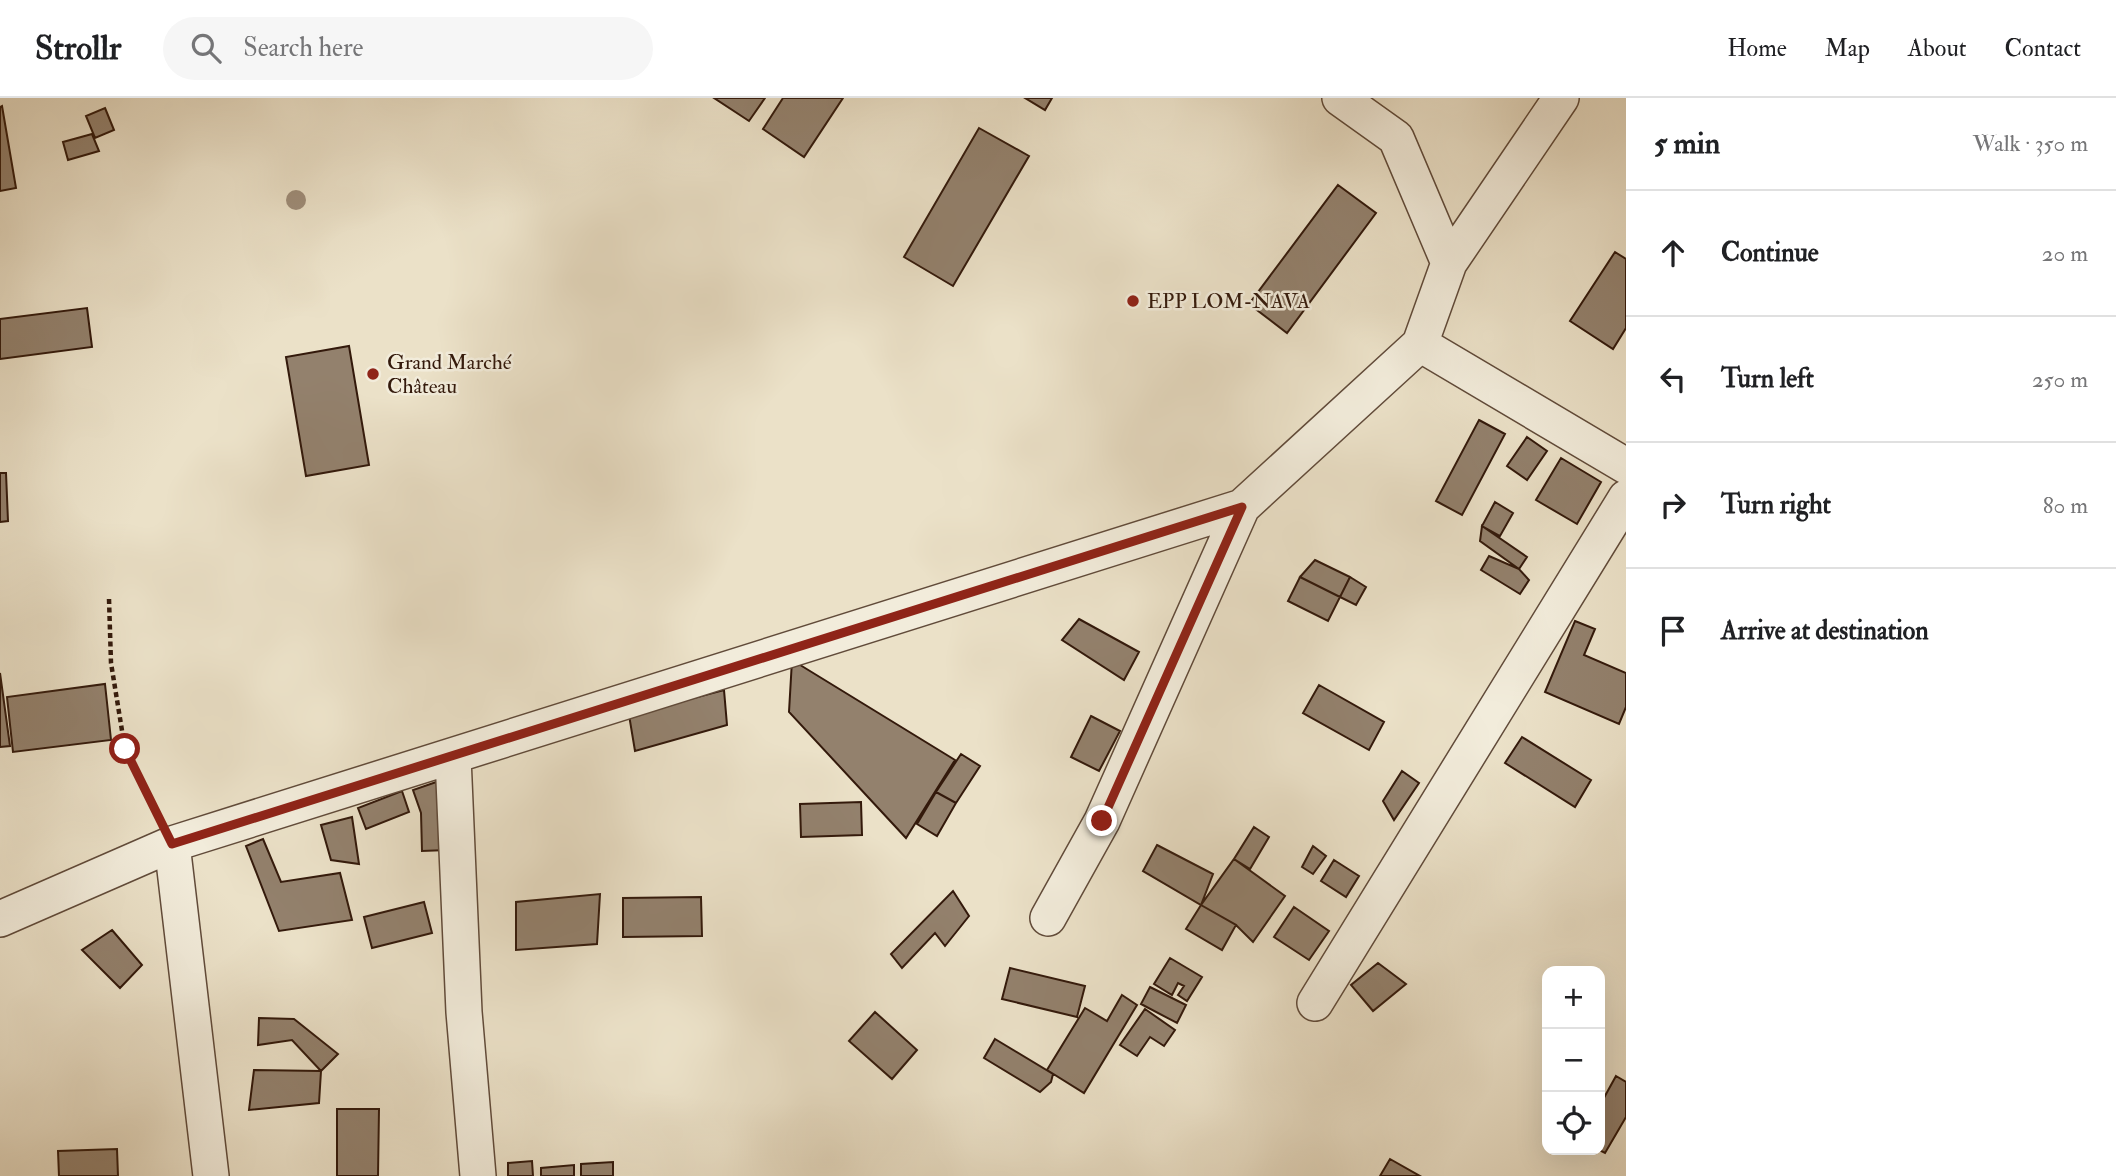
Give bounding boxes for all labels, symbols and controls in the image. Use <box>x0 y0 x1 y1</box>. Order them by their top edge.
search box <box>163 17 653 80</box>
text: Strollr <box>35 28 121 69</box>
icon: search <box>187 29 225 67</box>
text: Search here <box>243 32 363 64</box>
text: Home <box>1727 33 1787 64</box>
text: Map <box>1825 33 1870 64</box>
text: About <box>1908 33 1967 64</box>
text: Contact <box>2005 33 2081 64</box>
text: 5 min <box>1654 125 1720 162</box>
text: Walk · 350 m <box>1973 129 2088 158</box>
icon: ahead <box>1654 234 1692 272</box>
text: Continue <box>1721 237 1819 269</box>
text: 20 m <box>2042 239 2088 268</box>
place label: EPP LOM-NAVA <box>1147 288 1310 315</box>
marker: EPP LOM-NAVA <box>1125 293 1141 309</box>
place label: Grand Marché Château <box>387 349 512 400</box>
icon: left <box>1654 360 1692 398</box>
text: Turn left <box>1721 363 1814 395</box>
text: 250 m <box>2032 365 2088 394</box>
marker: Grand Marché Château <box>365 366 381 382</box>
icon: right <box>1654 486 1692 524</box>
text: Turn right <box>1721 489 1831 521</box>
text: 80 m <box>2043 491 2088 520</box>
icon: arrive <box>1654 612 1692 650</box>
text: Arrive at destination <box>1721 615 1929 647</box>
route start <box>109 733 140 764</box>
route end <box>1086 805 1117 836</box>
map controls <box>1542 966 1605 1155</box>
button: + <box>1542 966 1605 1029</box>
button: − <box>1542 1029 1605 1092</box>
button: locate <box>1542 1092 1605 1155</box>

